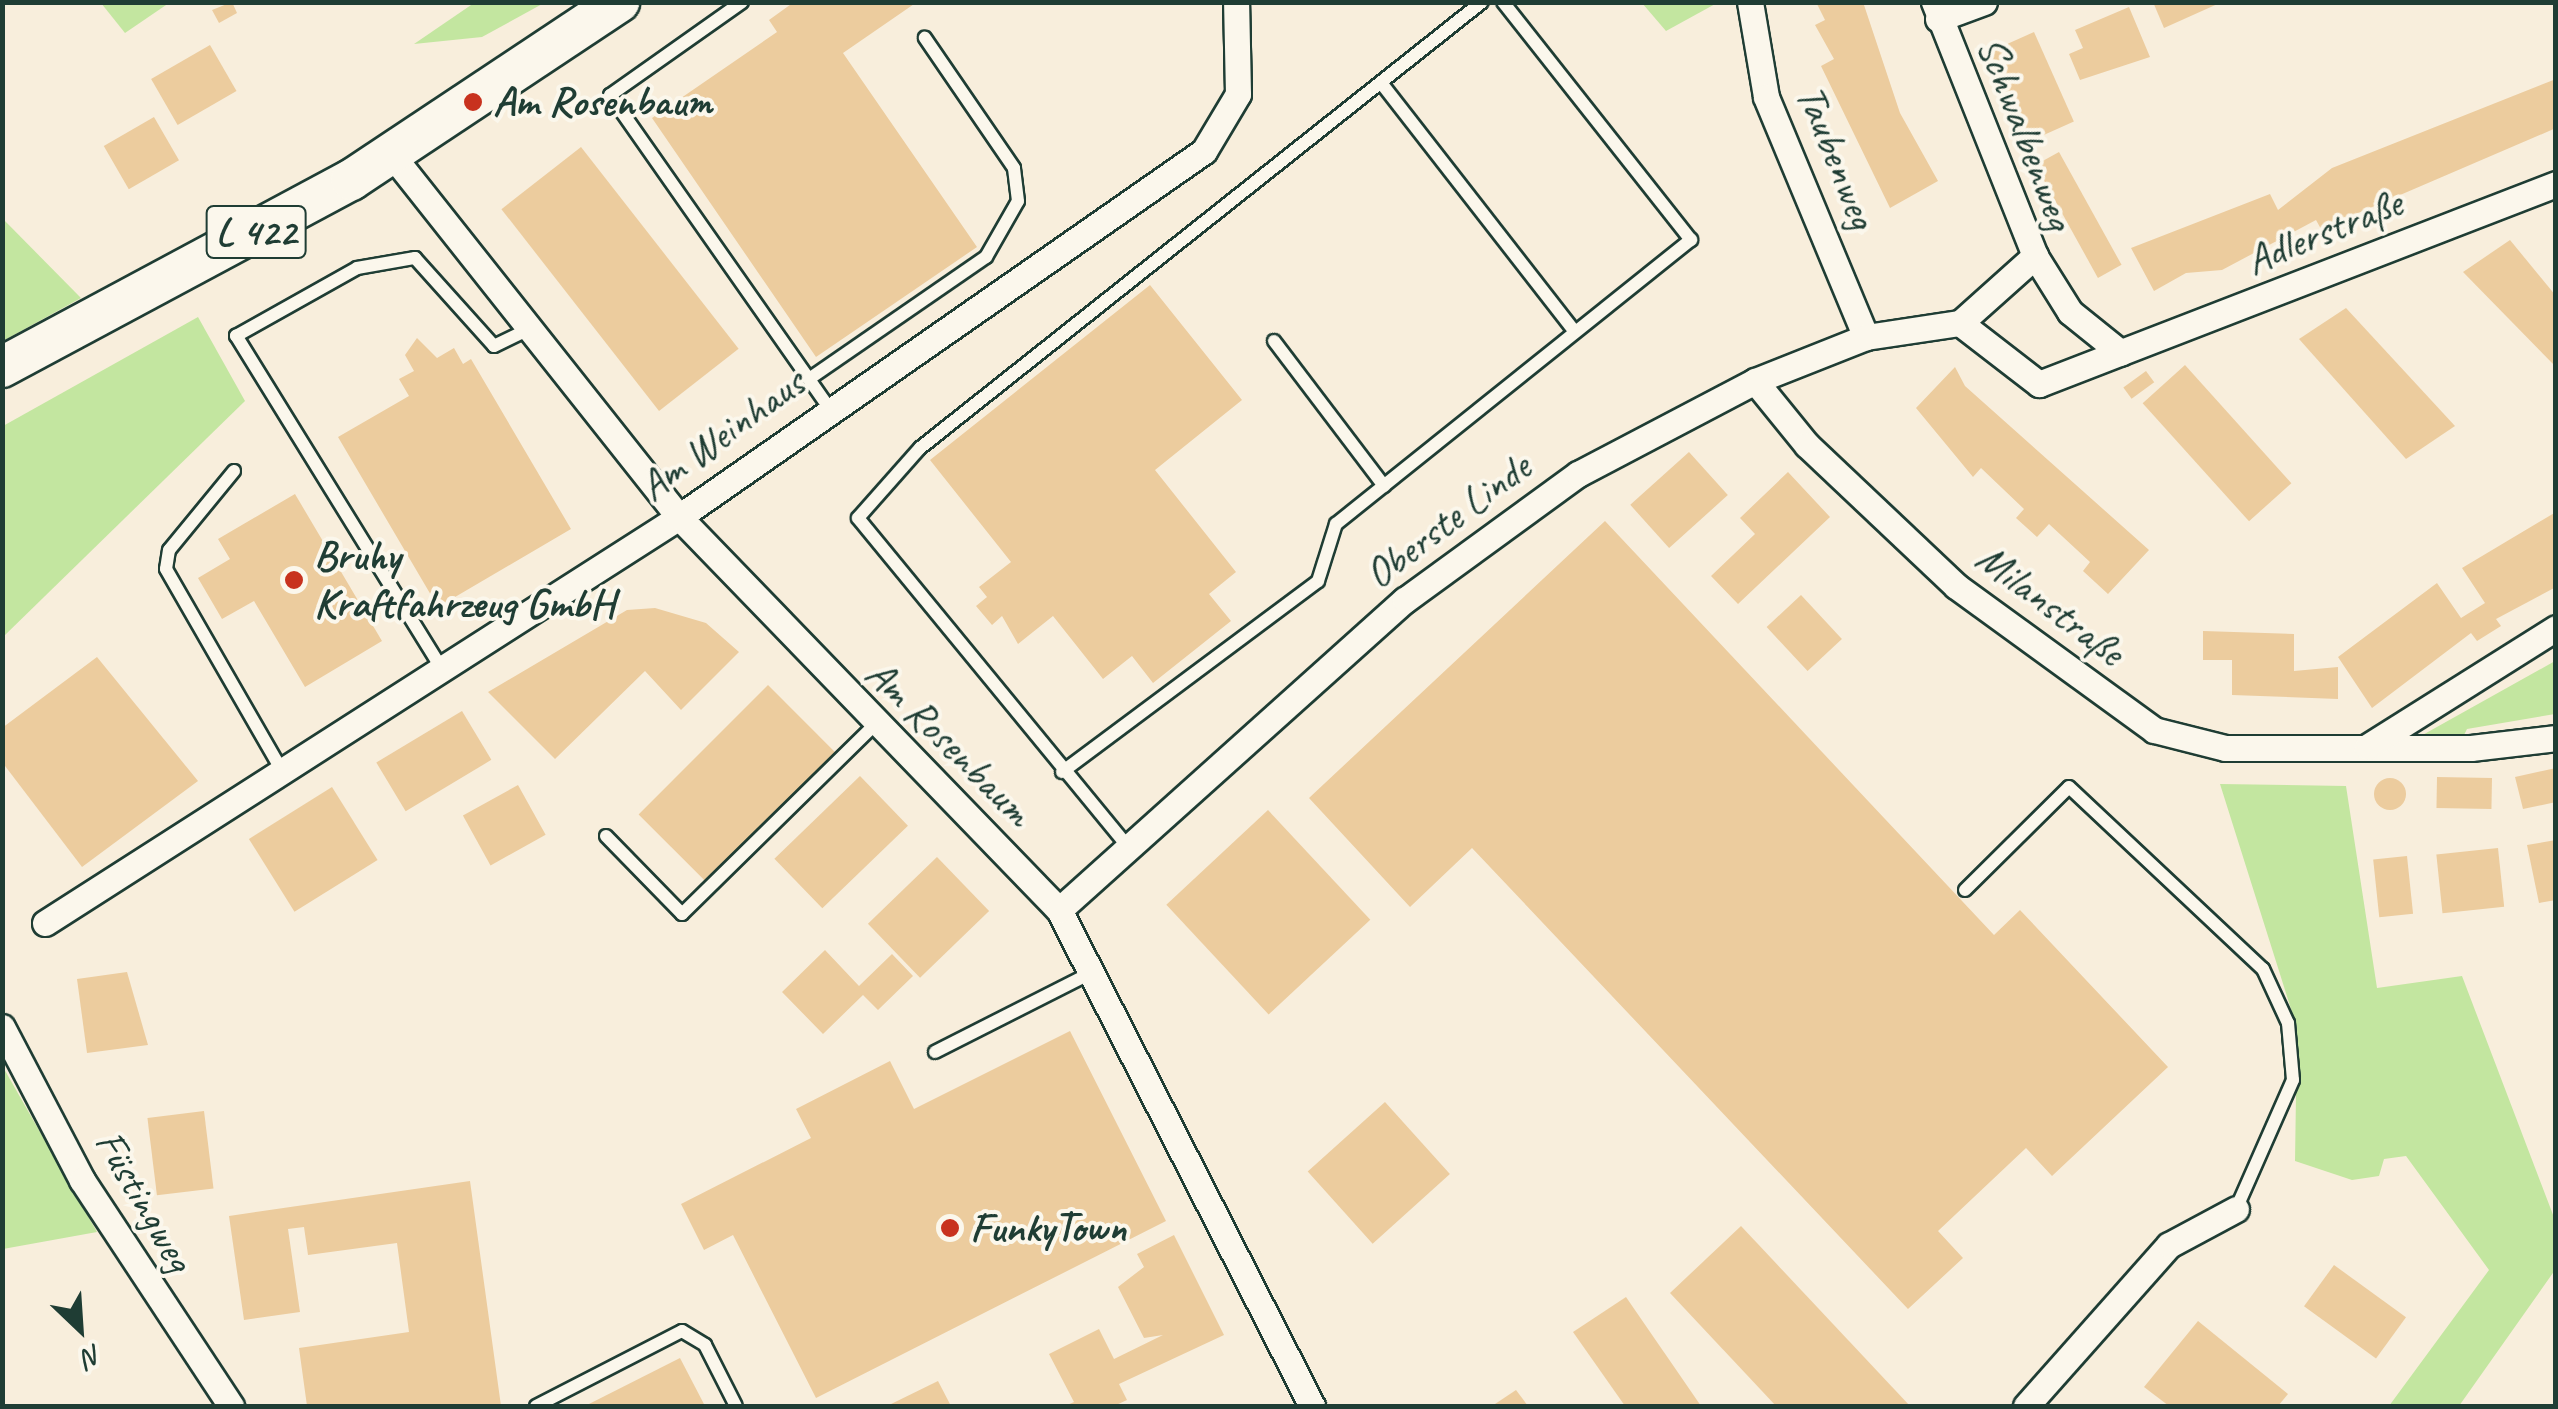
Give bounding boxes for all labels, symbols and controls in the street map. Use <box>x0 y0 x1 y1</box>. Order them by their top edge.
street label: Schwalbenweg <box>1965 30 2085 236</box>
place label: Am Rosenbaum <box>493 77 710 127</box>
street label: Taubenweg <box>1784 78 1888 236</box>
marker: Am Rosenbaum <box>462 91 484 113</box>
street label: Adlerstraße <box>2239 178 2409 286</box>
road number: L 422 <box>204 197 308 267</box>
street label: Am Weinhaus <box>630 358 814 512</box>
street label: Oberste Linde <box>1355 442 1541 600</box>
place label: Bruhy Kraftfahrzeug GmbH <box>314 531 614 630</box>
street label: Milanstraße <box>1966 533 2134 677</box>
marker: Bruhy Kraftfahrzeug GmbH <box>283 569 305 591</box>
street label: Am Rosenbaum <box>856 650 1042 836</box>
street label: Füstingweg <box>83 1121 205 1281</box>
place label: FunkyTown <box>970 1203 1126 1253</box>
marker: FunkyTown <box>939 1217 961 1239</box>
north arrow <box>30 1279 130 1379</box>
text: N <box>78 1337 108 1376</box>

